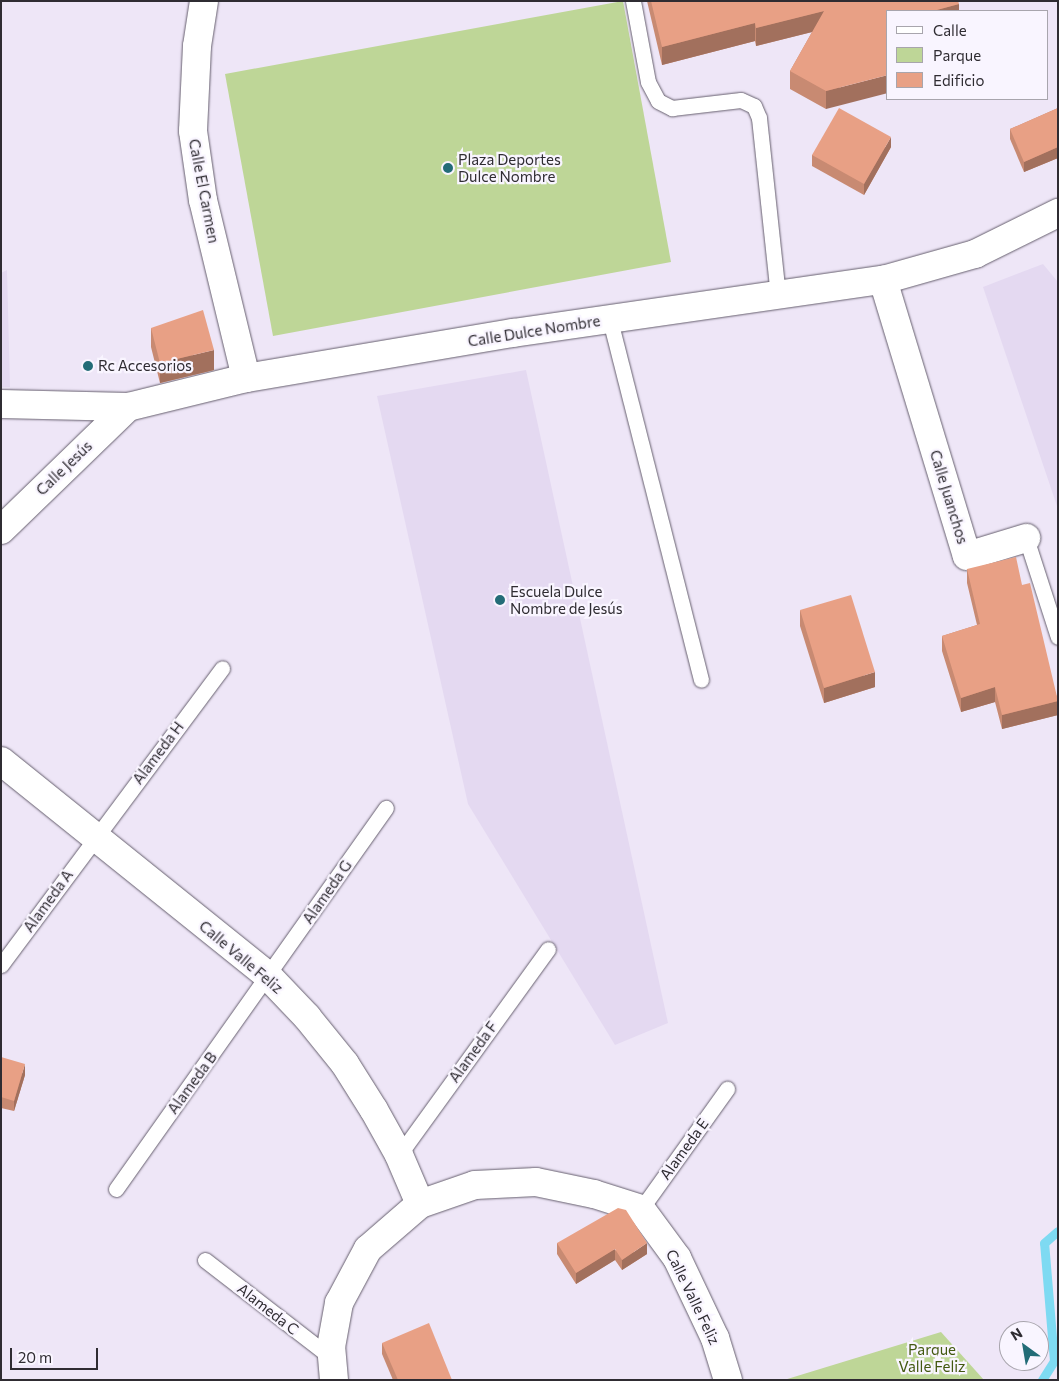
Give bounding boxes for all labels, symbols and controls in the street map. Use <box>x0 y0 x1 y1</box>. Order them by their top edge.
legend <box>886 10 1049 100</box>
text: Calle <box>933 21 967 39</box>
text: Parque <box>933 46 981 64</box>
text: Edificio <box>933 71 984 89</box>
street label: Calle El Carmen <box>185 137 223 245</box>
place label: Plaza Deportes Dulce Nombre <box>458 150 561 185</box>
marker: Plaza Deportes Dulce Nombre <box>442 162 454 174</box>
street label: Calle Dulce Nombre <box>466 312 602 350</box>
place label: Rc Accesorios <box>98 357 192 375</box>
marker: Rc Accesorios <box>82 360 94 372</box>
street label: Calle Jesús <box>32 437 96 499</box>
street label: Calle Juanchos <box>926 448 972 546</box>
place label: Escuela Dulce Nombre de Jesús <box>510 582 623 617</box>
marker: Escuela Dulce Nombre de Jesús <box>494 594 506 606</box>
street label: Alameda H <box>129 718 187 788</box>
street label: Alameda G <box>299 857 355 927</box>
street label: Alameda A <box>19 866 77 936</box>
street label: Calle Valle Feliz <box>196 917 286 997</box>
street label: Alameda F <box>445 1018 501 1086</box>
street label: Alameda B <box>164 1049 220 1117</box>
street label: Alameda E <box>656 1115 712 1183</box>
street label: Calle Valle Feliz <box>662 1247 724 1347</box>
street label: Alameda C <box>234 1280 302 1338</box>
north arrow <box>999 1321 1049 1371</box>
text: N <box>1007 1324 1025 1344</box>
scale bar <box>12 1338 100 1370</box>
park label: Parque Valle Feliz <box>898 1340 966 1375</box>
text: 20 m <box>18 1348 52 1366</box>

